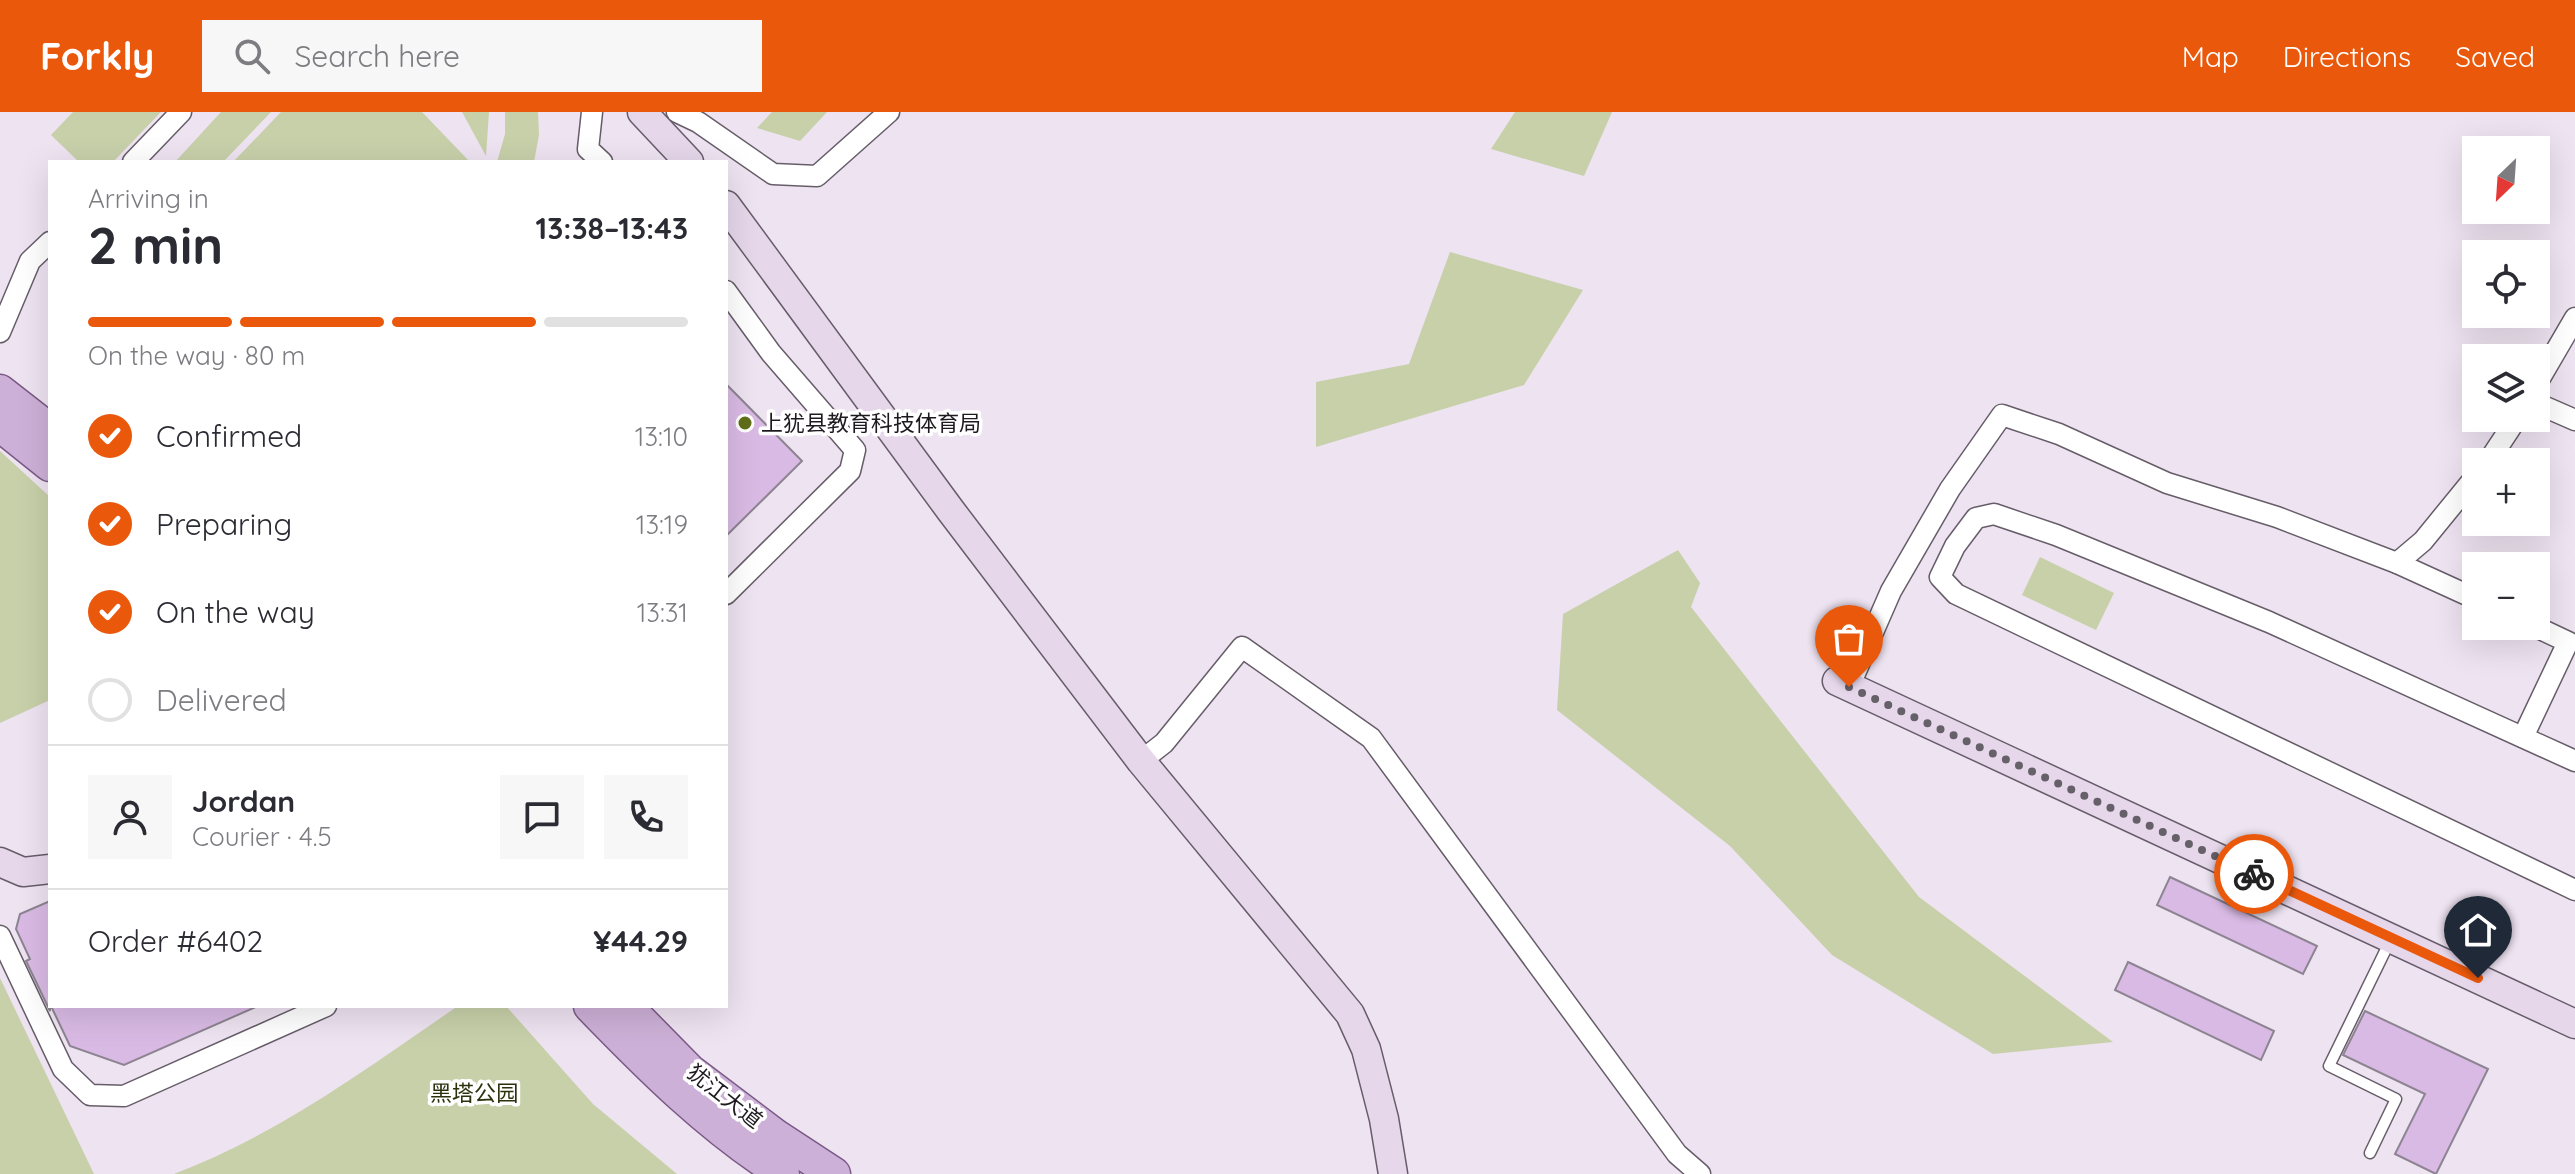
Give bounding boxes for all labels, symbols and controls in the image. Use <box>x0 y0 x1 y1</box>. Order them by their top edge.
search box <box>202 20 762 92</box>
text: Forkly <box>40 32 154 80</box>
icon: search <box>230 34 274 78</box>
text: Search here <box>294 37 460 75</box>
text: Map <box>2182 39 2239 74</box>
text: Directions <box>2283 39 2411 74</box>
text: Saved <box>2455 39 2535 74</box>
north arrow <box>2462 136 2550 224</box>
map controls <box>2462 136 2550 640</box>
text: Arriving in <box>88 182 209 215</box>
text: 13:38–13:43 <box>535 209 688 247</box>
text: 2 min <box>88 212 223 277</box>
button: locate <box>2462 240 2550 328</box>
text: On the way · 80 m <box>88 339 305 372</box>
button: layers <box>2462 344 2550 432</box>
place label: 上犹县教育科技体育局 <box>761 409 981 437</box>
icon: check <box>88 414 132 458</box>
marker: 上犹县教育科技体育局 <box>736 414 754 432</box>
text: Confirmed <box>156 417 302 455</box>
text: 13:10 <box>635 420 688 453</box>
button: + <box>2462 448 2550 536</box>
icon: check <box>88 502 132 546</box>
text: Preparing <box>156 505 292 543</box>
text: 13:19 <box>636 508 688 541</box>
button: − <box>2462 552 2550 640</box>
icon: check <box>88 590 132 634</box>
text: On the way <box>156 593 315 631</box>
text: 13:31 <box>637 596 688 629</box>
pin <box>1815 605 1883 687</box>
icon: bag <box>1827 617 1871 661</box>
text: Delivered <box>156 681 287 719</box>
button: person <box>88 775 172 859</box>
button: chat <box>500 775 584 859</box>
button: phone <box>604 775 688 859</box>
text: Jordan <box>192 782 295 820</box>
text: Courier · 4.5 <box>192 820 332 853</box>
courier <box>2214 834 2294 914</box>
icon: bike <box>2232 852 2276 896</box>
pin <box>2444 896 2512 978</box>
icon: home <box>2456 908 2500 952</box>
text: Order #6402 <box>88 922 263 960</box>
text: ¥44.29 <box>593 922 688 960</box>
street label: 犹江大道 <box>682 1058 768 1134</box>
park label: 黑塔公园 <box>430 1079 518 1107</box>

